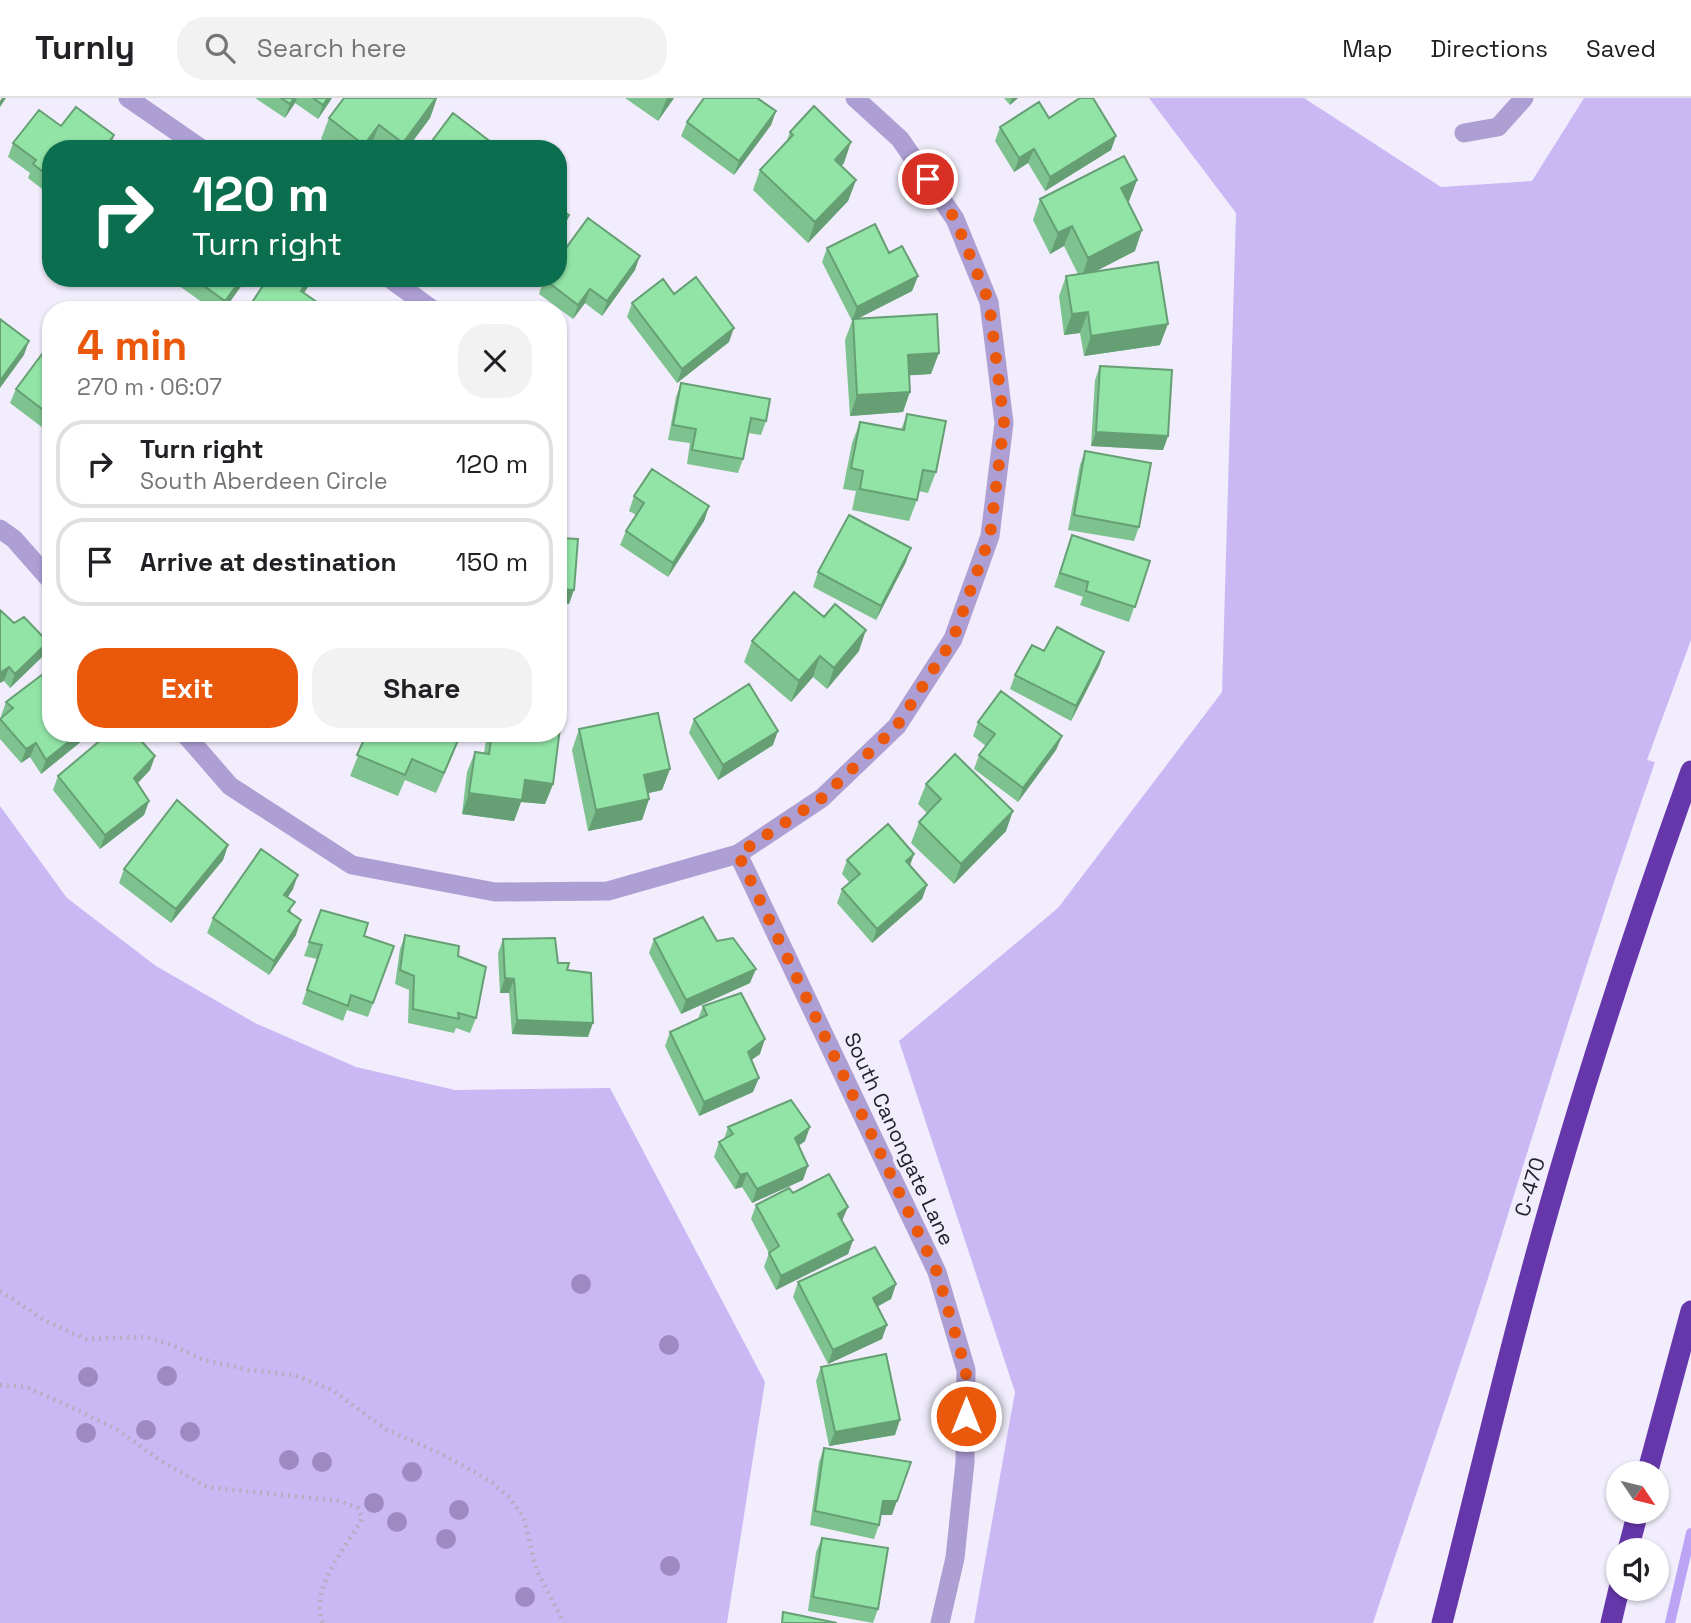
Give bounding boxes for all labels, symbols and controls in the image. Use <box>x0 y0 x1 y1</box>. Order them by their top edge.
search box <box>177 17 667 80</box>
text: Turnly <box>35 27 135 69</box>
icon: search <box>201 29 239 67</box>
text: Search here <box>257 31 407 65</box>
text: Map <box>1342 33 1392 64</box>
text: Directions <box>1430 33 1548 64</box>
text: Saved <box>1586 33 1656 64</box>
pin <box>898 149 958 209</box>
icon: arrive <box>909 160 947 198</box>
text: 120 m <box>192 163 329 225</box>
icon: right <box>77 168 168 259</box>
text: Turn right <box>192 224 342 264</box>
text: 4 min <box>77 319 187 372</box>
button: close <box>458 324 532 398</box>
text: 270 m · 06:07 <box>77 372 222 402</box>
text: Turn right <box>140 432 264 466</box>
icon: right <box>81 445 119 483</box>
text: 120 m <box>456 447 528 481</box>
text: South Aberdeen Circle <box>140 466 388 496</box>
icon: arrive <box>81 543 119 581</box>
text: Arrive at destination <box>140 545 397 579</box>
text: 150 m <box>456 545 528 579</box>
button: Exit <box>77 648 298 728</box>
button: Share <box>312 648 532 728</box>
street label: South Canongate Lane <box>838 1028 961 1250</box>
street label: C-470 <box>1508 1154 1551 1220</box>
position arrow <box>929 1379 1003 1453</box>
north arrow <box>1606 1461 1670 1524</box>
map controls <box>1606 1461 1669 1601</box>
button: sound <box>1606 1538 1669 1601</box>

